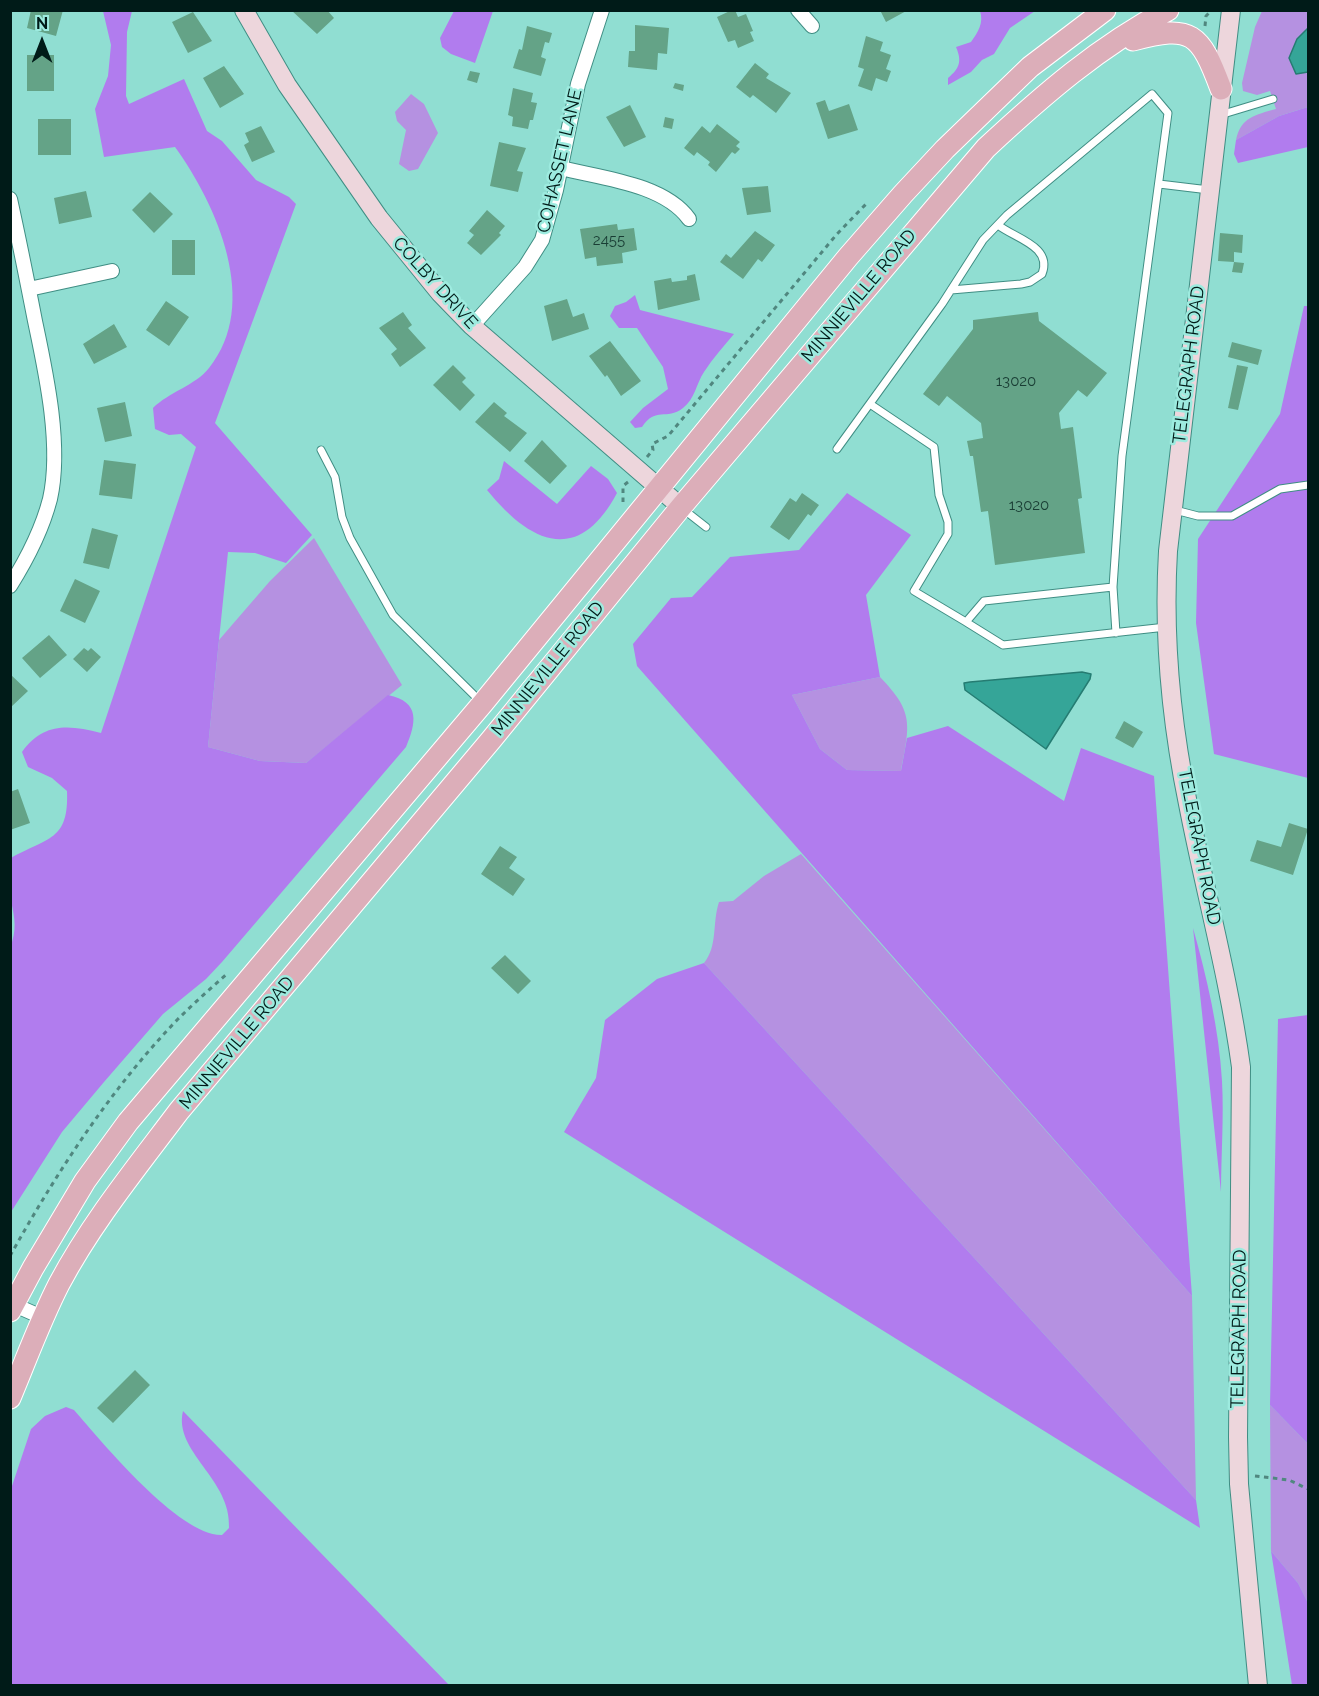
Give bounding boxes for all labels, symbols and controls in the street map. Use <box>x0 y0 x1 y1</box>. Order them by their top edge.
north arrow <box>12 12 72 72</box>
text: N <box>36 14 48 33</box>
street label: COHASSET LANE <box>533 87 587 235</box>
street label: MINNIEVILLE ROAD <box>797 225 921 367</box>
house number: 2455 <box>593 231 625 249</box>
street label: COLBY DRIVE <box>388 233 482 333</box>
street label: TELEGRAPH ROAD <box>1169 285 1209 445</box>
house number: 13020 <box>996 372 1036 390</box>
house number: 13020 <box>1009 496 1049 514</box>
street label: MINNIEVILLE ROAD <box>487 597 609 741</box>
street label: TELEGRAPH ROAD <box>1173 767 1225 927</box>
street label: MINNIEVILLE ROAD <box>175 972 299 1114</box>
street label: TELEGRAPH ROAD <box>1227 1249 1251 1409</box>

